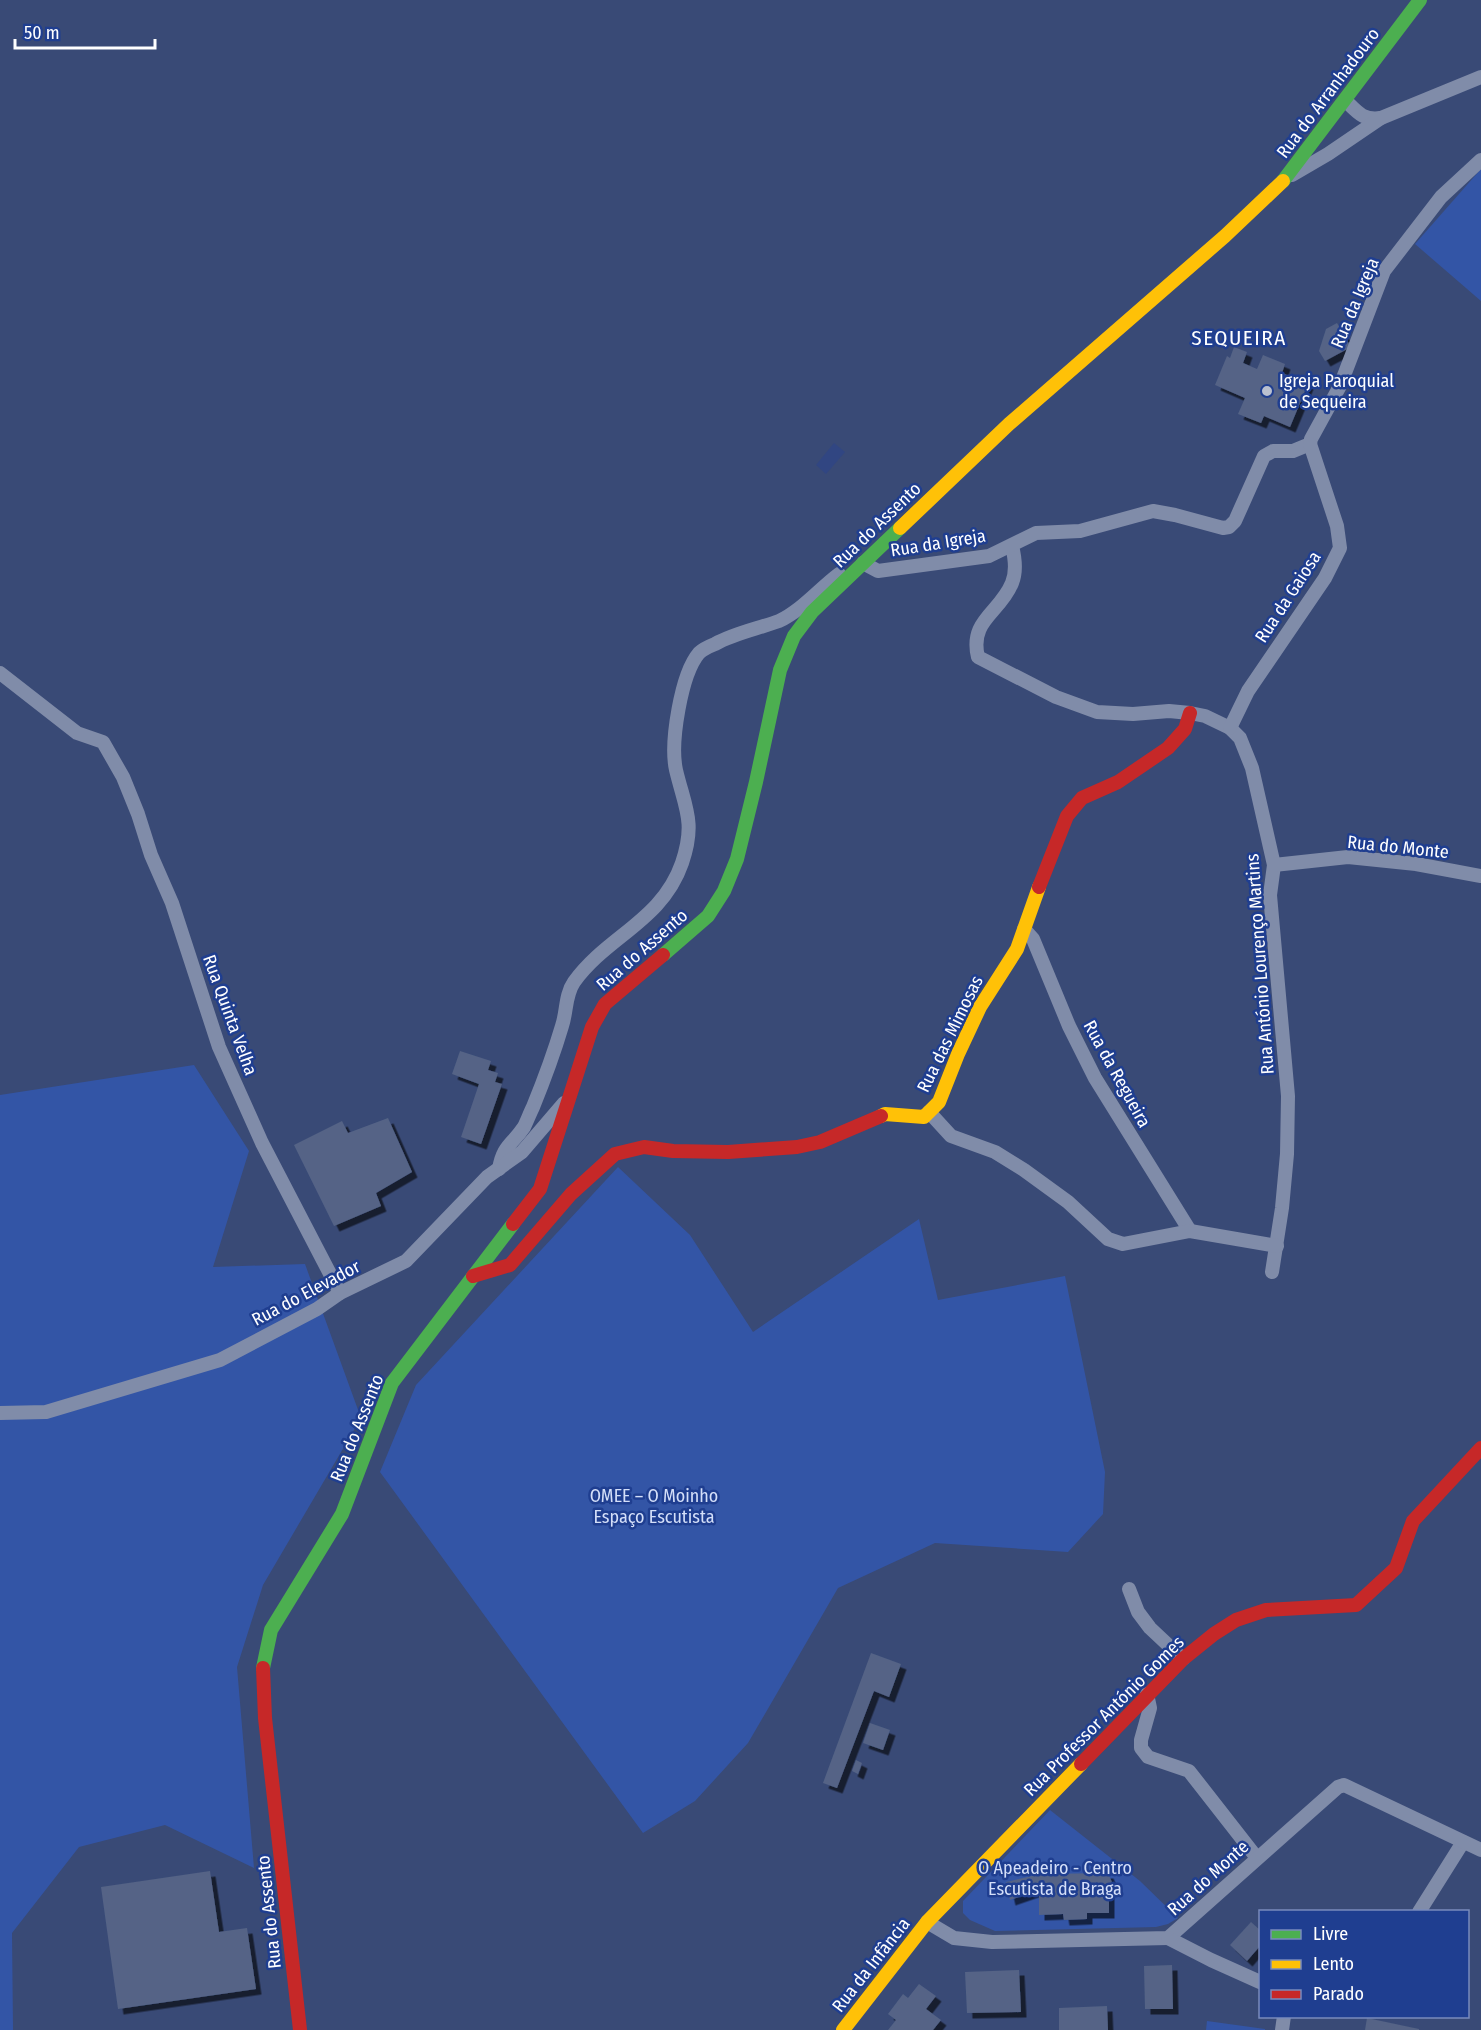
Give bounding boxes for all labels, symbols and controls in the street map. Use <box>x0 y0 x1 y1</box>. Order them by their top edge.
scale bar <box>15 12 154 50</box>
text: 50 m <box>24 22 60 44</box>
street label: Rua do Arranhadouro <box>1272 23 1384 163</box>
street label: Rua da Igreja <box>1326 254 1384 352</box>
district label: SEQUEIRA <box>1191 325 1287 351</box>
place label: Igreja Paroquial de Sequeira <box>1279 370 1394 413</box>
marker: Igreja Paroquial de Sequeira <box>1260 384 1274 398</box>
street label: Rua do Assento <box>828 478 926 572</box>
street label: Rua da Igreja <box>889 525 987 561</box>
street label: Rua da Gaiosa <box>1250 547 1326 647</box>
street label: Rua do Monte <box>1346 831 1450 863</box>
street label: Rua António Lourenço Martins <box>1241 853 1279 1075</box>
street label: Rua do Assento <box>592 904 692 996</box>
street label: Rua Quinta Velha <box>198 952 262 1078</box>
street label: Rua das Mimosas <box>912 972 988 1096</box>
street label: Rua da Regueira <box>1079 1017 1156 1132</box>
street label: Rua do Elevador <box>248 1255 365 1331</box>
street label: Rua do Assento <box>325 1371 389 1485</box>
park label: OMEE – O Moinho Espaço Escutista <box>590 1485 718 1528</box>
street label: Rua Professor António Gomes <box>1019 1631 1189 1801</box>
street label: Rua do Monte <box>1163 1836 1253 1920</box>
street label: Rua do Assento <box>252 1854 286 1970</box>
park label: O Apeadeiro - Centro Escutista de Braga <box>978 1857 1132 1900</box>
legend <box>1259 1910 1469 2018</box>
street label: Rua da Infância <box>827 1913 915 2017</box>
text: Livre <box>1313 1923 1348 1945</box>
text: Lento <box>1313 1953 1354 1975</box>
text: Parado <box>1313 1983 1364 2005</box>

